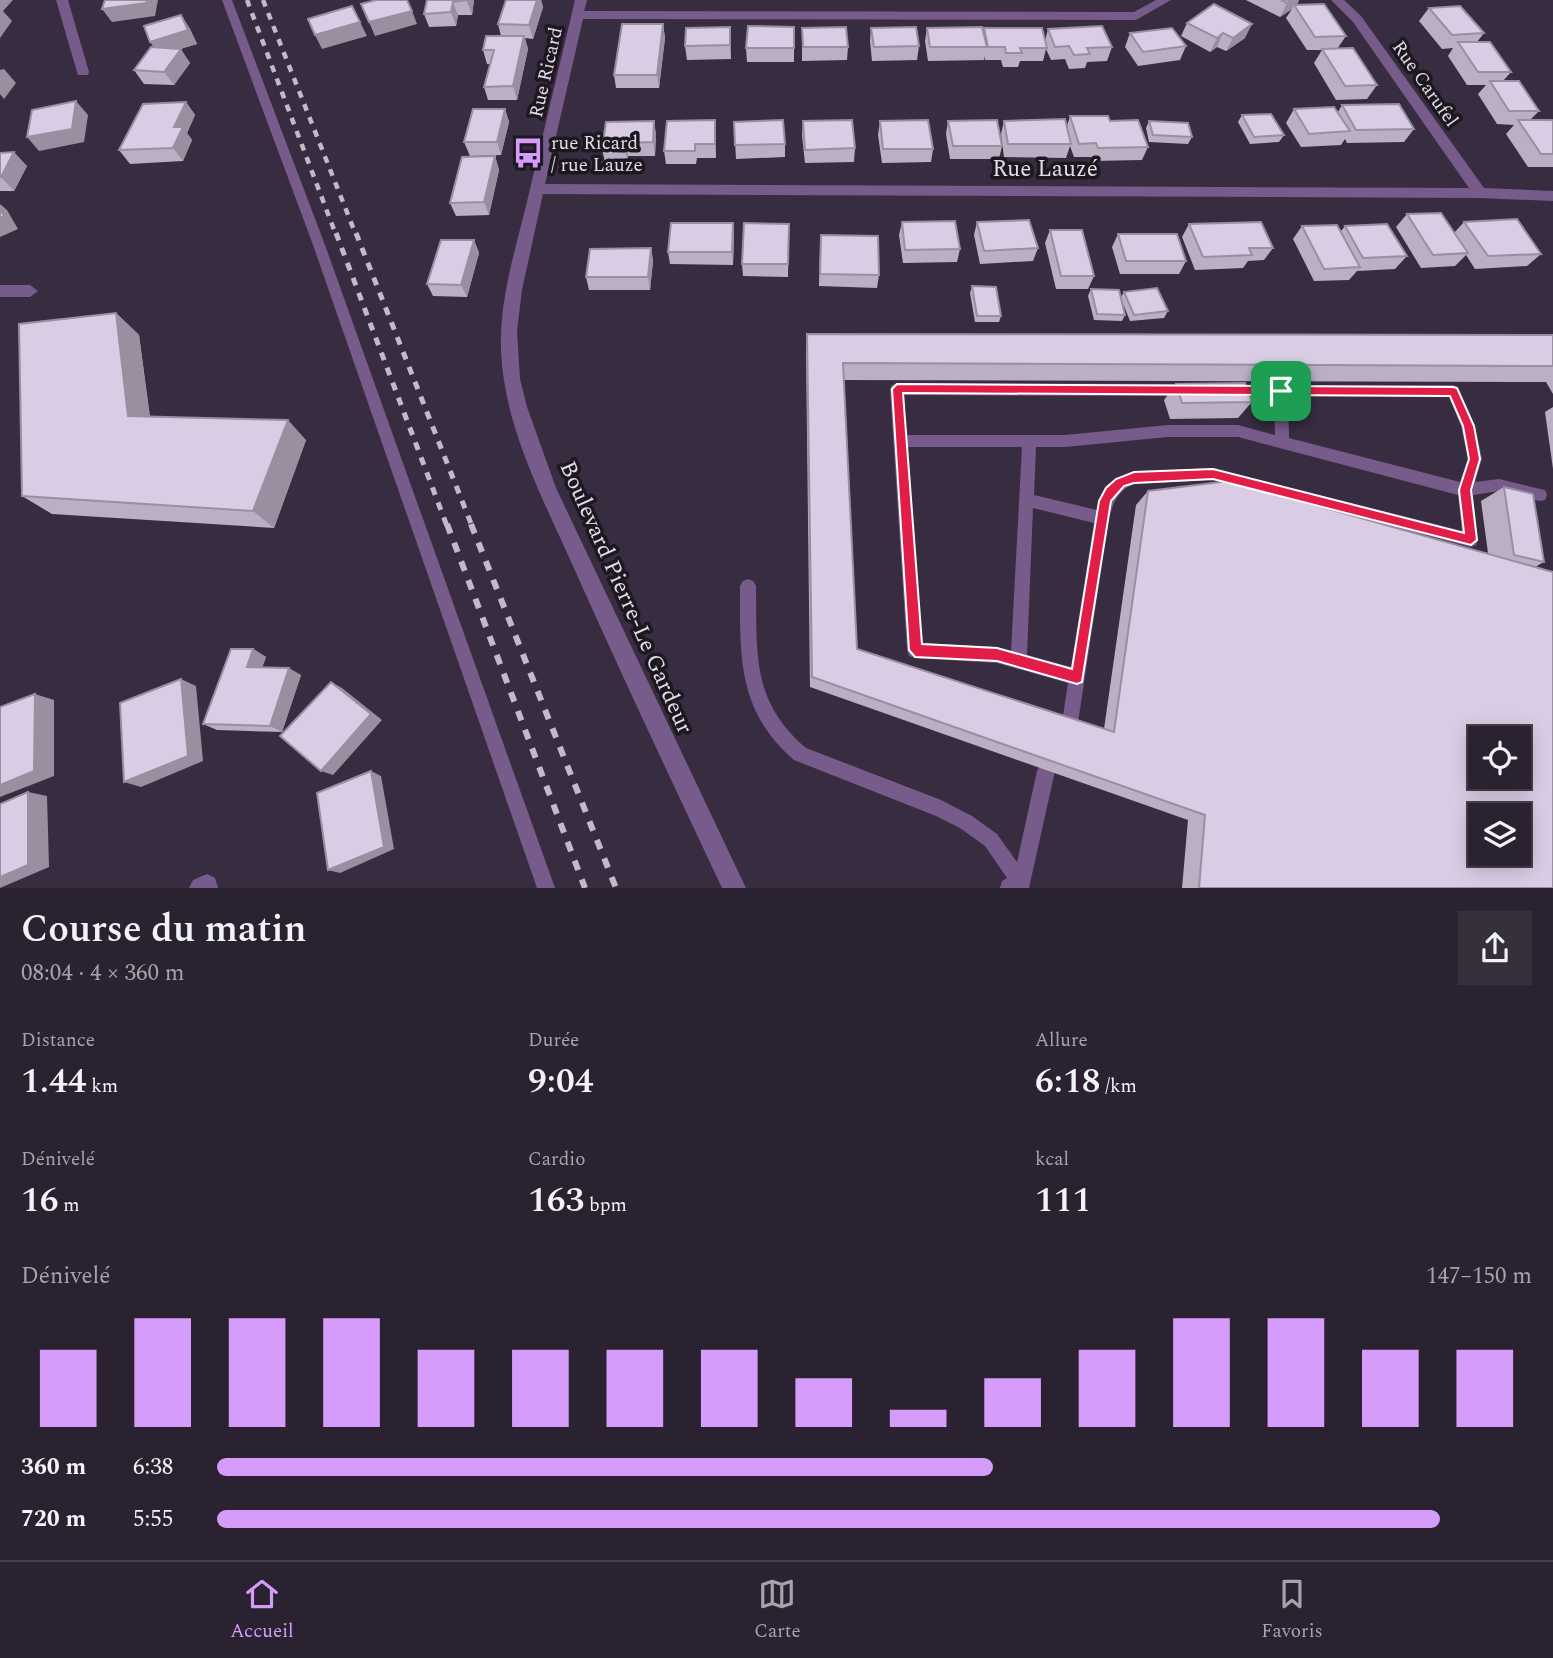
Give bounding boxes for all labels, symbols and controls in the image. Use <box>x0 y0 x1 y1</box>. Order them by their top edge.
street label: Rue Ricard <box>522 24 571 121</box>
street label: Rue Carufel <box>1384 35 1465 133</box>
place label: rue Ricard / rue Lauze <box>551 129 643 180</box>
bus stop icon: rue Ricard / rue Lauze <box>511 136 545 170</box>
street label: Rue Lauzé <box>992 152 1098 187</box>
pin <box>1251 361 1311 421</box>
icon: arrive <box>1262 372 1300 410</box>
street label: Boulevard Pierre-Le Gardeur <box>550 456 702 740</box>
map controls <box>1468 726 1531 866</box>
button: locate <box>1468 726 1531 789</box>
button: layers <box>1468 803 1531 866</box>
text: Course du matin <box>21 901 307 959</box>
button: share <box>1458 911 1532 985</box>
text: 08:04 · 4 × 360 m <box>21 956 185 991</box>
text: Distance <box>21 1026 95 1055</box>
text: Durée <box>528 1026 579 1055</box>
text: Allure <box>1035 1026 1088 1055</box>
text: 1.44 <box>21 1055 86 1108</box>
text: 9:04 <box>528 1055 593 1108</box>
text: 6:18 <box>1035 1055 1100 1108</box>
text: km <box>86 1072 118 1101</box>
text: /km <box>1100 1072 1137 1101</box>
text: Dénivelé <box>21 1145 95 1174</box>
text: Cardio <box>528 1145 585 1174</box>
text: kcal <box>1035 1145 1069 1174</box>
text: 16 <box>21 1174 59 1227</box>
text: 163 <box>528 1174 584 1227</box>
text: 111 <box>1035 1174 1091 1227</box>
text: m <box>59 1191 80 1220</box>
text: bpm <box>584 1191 627 1220</box>
text: Dénivelé <box>21 1259 111 1294</box>
text: 147–150 m <box>1426 1259 1532 1294</box>
text: 360 m <box>21 1450 86 1485</box>
text: 6:38 <box>133 1450 173 1485</box>
text: 720 m <box>21 1502 86 1537</box>
text: 5:55 <box>133 1502 173 1537</box>
tab: Accueil <box>230 1575 294 1646</box>
tab: Carte <box>754 1575 801 1646</box>
tab: Favoris <box>1261 1575 1323 1646</box>

